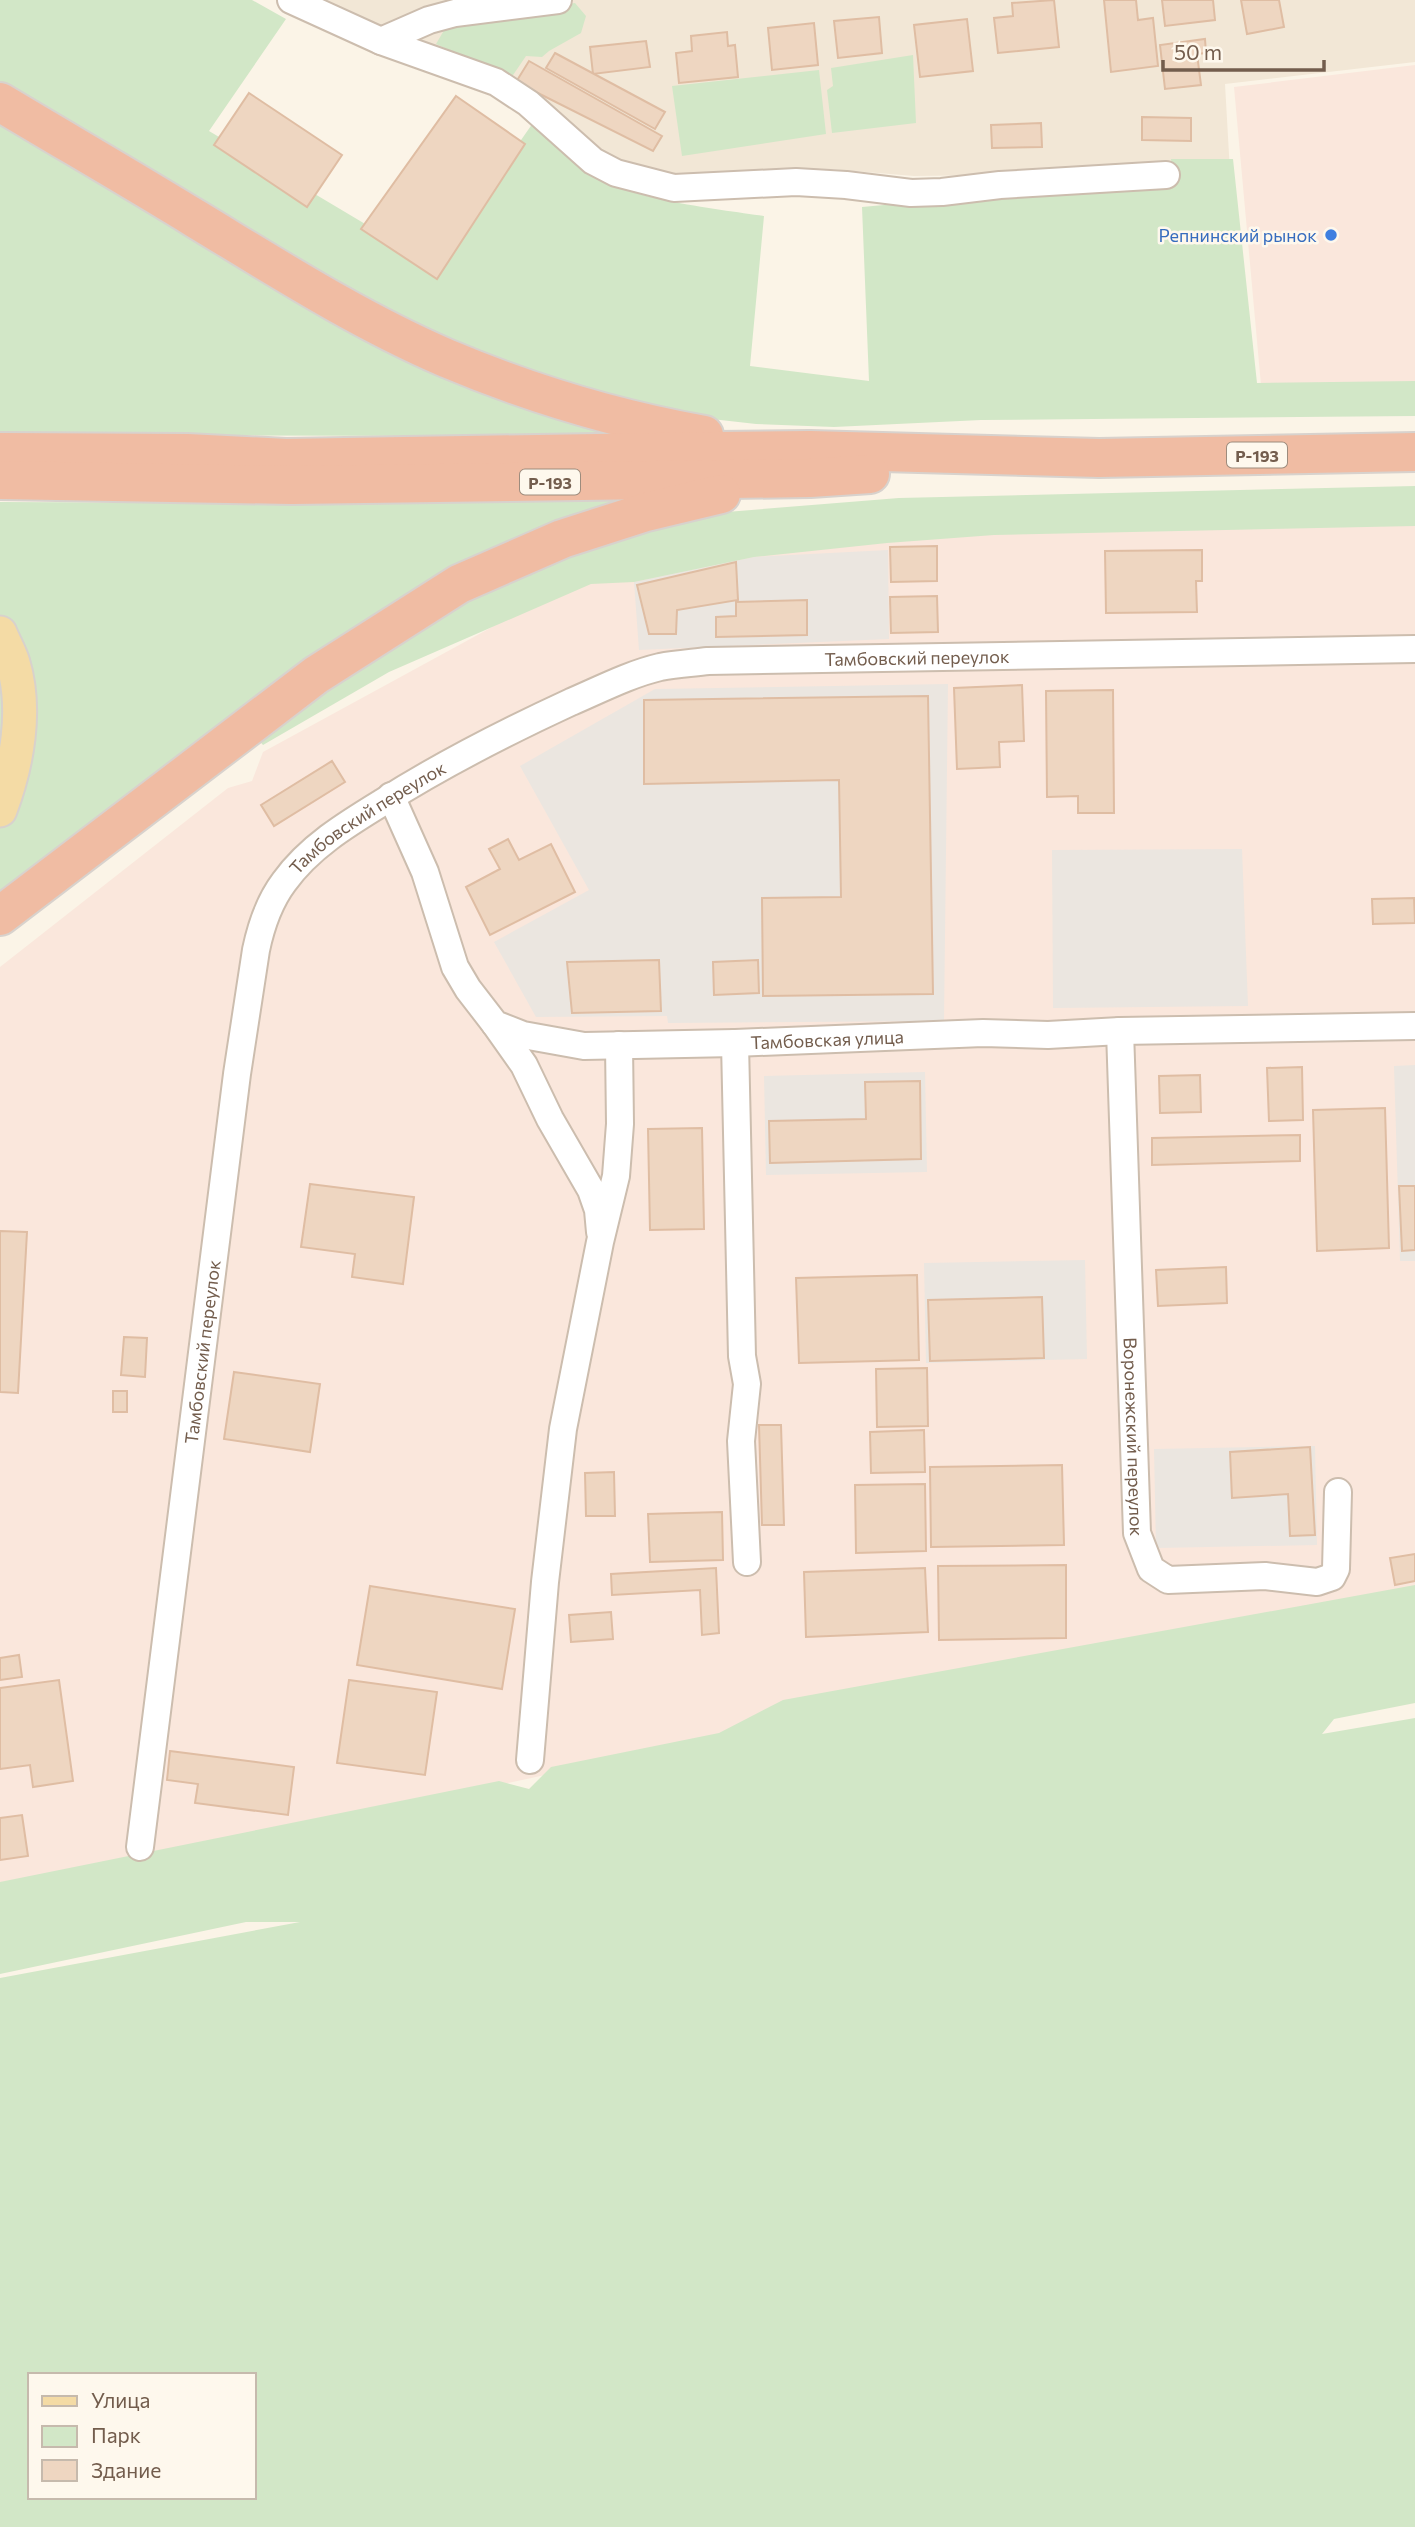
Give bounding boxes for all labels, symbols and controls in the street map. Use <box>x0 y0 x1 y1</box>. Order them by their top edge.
scale bar <box>1163 28 1324 72</box>
text: 50 m <box>1174 39 1222 64</box>
place label: Репнинский рынок <box>1159 224 1317 246</box>
marker: Репнинский рынок <box>1323 227 1339 243</box>
road number: Р-193 <box>1227 442 1287 468</box>
road number: Р-193 <box>520 470 580 495</box>
street label: Тамбовский переулок <box>824 645 1010 670</box>
street label: Тамбовский переулок <box>284 756 450 878</box>
street label: Тамбовская улица <box>750 1025 904 1053</box>
street label: Тамбовский переулок <box>180 1258 225 1445</box>
street label: Воронежский переулок <box>1119 1337 1148 1537</box>
legend <box>28 2373 256 2499</box>
text: Улица <box>91 2387 150 2412</box>
text: Парк <box>91 2422 141 2447</box>
text: Здание <box>91 2457 161 2482</box>

